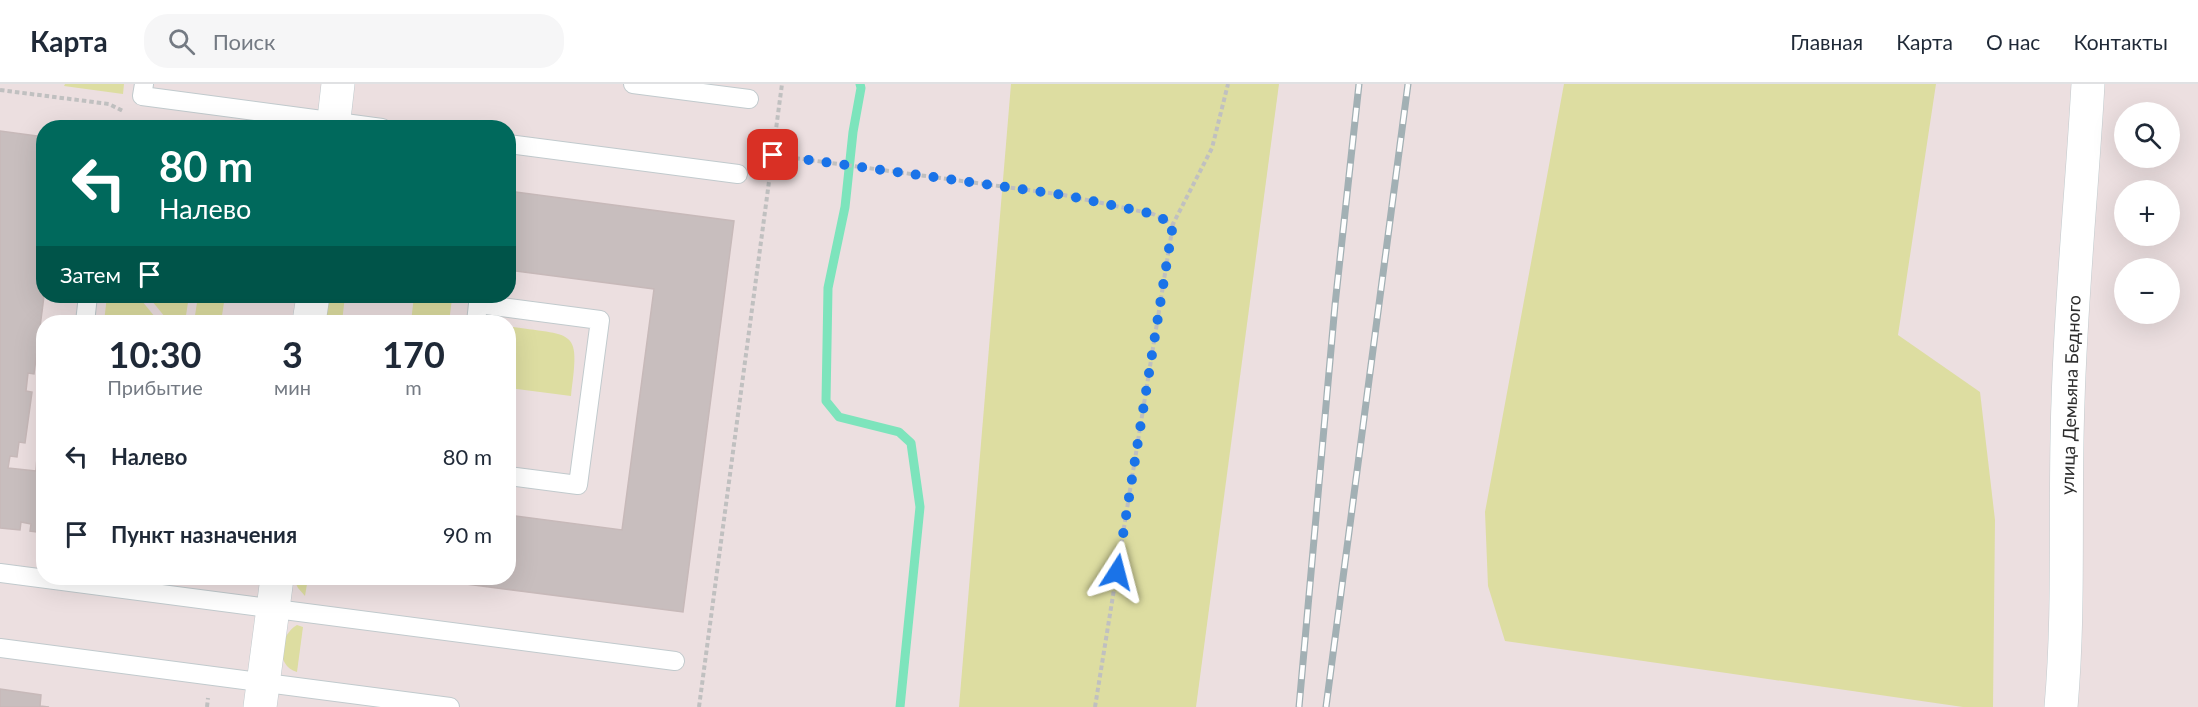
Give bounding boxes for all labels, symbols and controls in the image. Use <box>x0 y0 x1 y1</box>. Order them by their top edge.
search box <box>144 14 564 68</box>
text: Карта <box>30 24 108 58</box>
icon: search <box>165 25 198 58</box>
text: Поиск <box>213 28 276 55</box>
text: Главная <box>1790 29 1863 54</box>
text: Карта <box>1896 29 1953 54</box>
text: О нас <box>1986 29 2040 54</box>
text: Контакты <box>2073 29 2168 54</box>
map controls <box>2114 102 2180 324</box>
button: search <box>2114 102 2180 168</box>
pin <box>747 129 798 180</box>
icon: arrive <box>756 138 789 171</box>
text: 80 m <box>159 141 253 191</box>
icon: left <box>60 144 138 222</box>
button: + <box>2114 180 2180 246</box>
text: Налево <box>159 192 251 225</box>
icon: arrive <box>133 258 166 291</box>
button: − <box>2114 258 2180 324</box>
text: Затем <box>60 261 121 288</box>
street label: улица Демьяна Бедного <box>2056 295 2084 495</box>
text: 10:30 <box>109 332 201 376</box>
text: 3 <box>282 332 303 376</box>
text: 170 <box>382 332 445 376</box>
text: Прибытие <box>107 375 203 399</box>
text: мин <box>274 375 311 399</box>
text: m <box>405 375 422 399</box>
icon: left <box>60 440 93 473</box>
text: Налево <box>111 443 187 470</box>
text: 80 m <box>443 443 492 470</box>
icon: arrive <box>60 518 93 551</box>
text: Пункт назначения <box>111 521 297 548</box>
text: 90 m <box>443 521 492 548</box>
position arrow <box>1085 540 1149 604</box>

